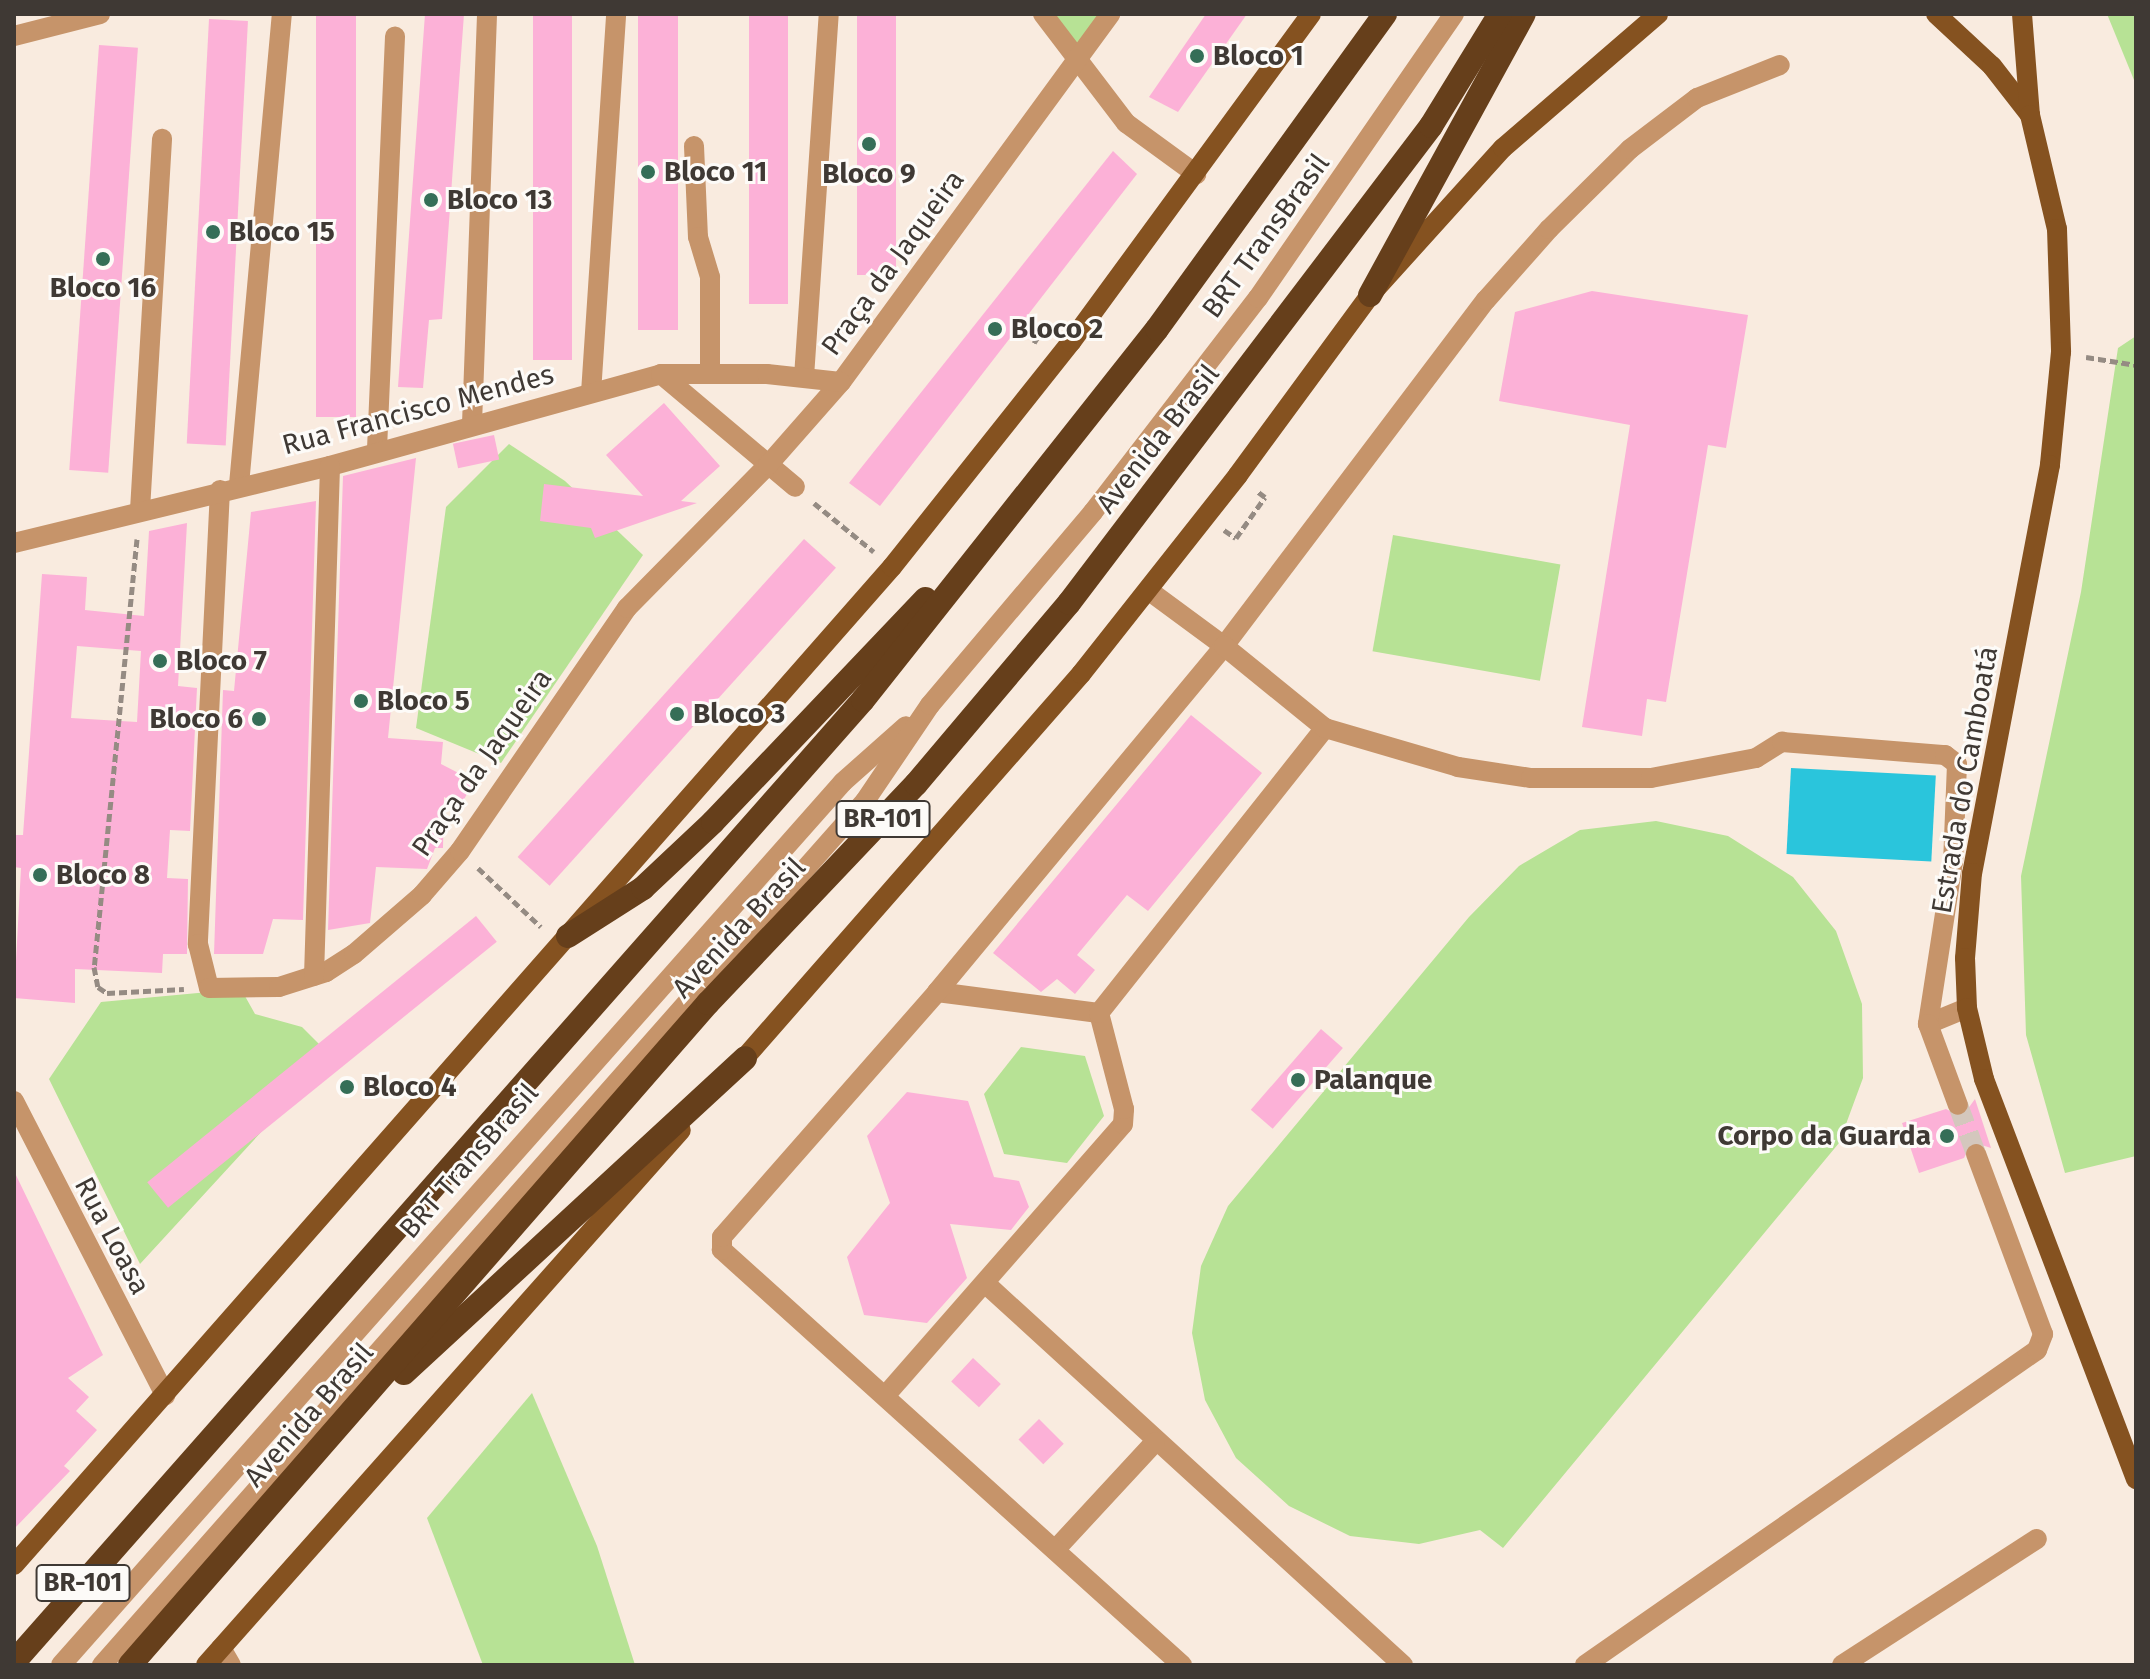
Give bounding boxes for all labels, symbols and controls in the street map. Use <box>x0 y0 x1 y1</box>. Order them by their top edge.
place label: Bloco 1 <box>1213 39 1304 73</box>
marker: Bloco 1 <box>1188 47 1206 65</box>
marker: Bloco 9 <box>860 135 878 153</box>
street label: BRT TransBrasil <box>1195 147 1337 325</box>
place label: Bloco 11 <box>664 155 767 189</box>
place label: Bloco 9 <box>822 157 916 191</box>
marker: Bloco 11 <box>639 163 657 181</box>
street label: Praça da Jaqueira <box>814 164 972 362</box>
place label: Bloco 13 <box>447 183 552 217</box>
marker: Bloco 13 <box>422 191 440 209</box>
place label: Bloco 15 <box>229 215 335 249</box>
marker: Bloco 15 <box>204 223 222 241</box>
marker: Bloco 16 <box>94 250 112 268</box>
place label: Bloco 16 <box>50 271 156 305</box>
place label: Bloco 2 <box>1011 312 1103 346</box>
marker: Bloco 2 <box>986 320 1004 338</box>
street label: Rua Francisco Mendes <box>279 358 557 462</box>
street label: Avenida Brasil <box>1089 358 1227 520</box>
place label: Bloco 7 <box>176 644 267 678</box>
street label: Estrada do Camboatá <box>1925 644 2005 916</box>
marker: Bloco 7 <box>151 652 169 670</box>
street label: Praça da Jaqueira <box>405 663 559 863</box>
place label: Bloco 5 <box>377 684 470 718</box>
marker: Bloco 5 <box>352 692 370 710</box>
place label: Bloco 3 <box>693 697 785 731</box>
place label: Bloco 6 <box>150 702 243 736</box>
marker: Bloco 3 <box>668 705 686 723</box>
marker: Bloco 6 <box>250 710 268 728</box>
road number: BR-101 <box>835 797 931 841</box>
street label: Avenida Brasil <box>665 851 813 1005</box>
place label: Bloco 8 <box>56 858 150 892</box>
marker: Bloco 8 <box>31 866 49 884</box>
place label: Palanque <box>1314 1063 1432 1097</box>
place label: Bloco 4 <box>363 1070 456 1104</box>
marker: Palanque <box>1289 1071 1307 1089</box>
street label: BRT TransBrasil <box>393 1077 545 1245</box>
marker: Bloco 4 <box>338 1078 356 1096</box>
place label: Corpo da Guarda <box>1717 1119 1931 1153</box>
marker: Corpo da Guarda <box>1938 1127 1956 1145</box>
street label: Rua Loasa <box>67 1172 157 1300</box>
street label: Avenida Brasil <box>237 1336 381 1494</box>
road number: BR-101 <box>35 1561 131 1605</box>

